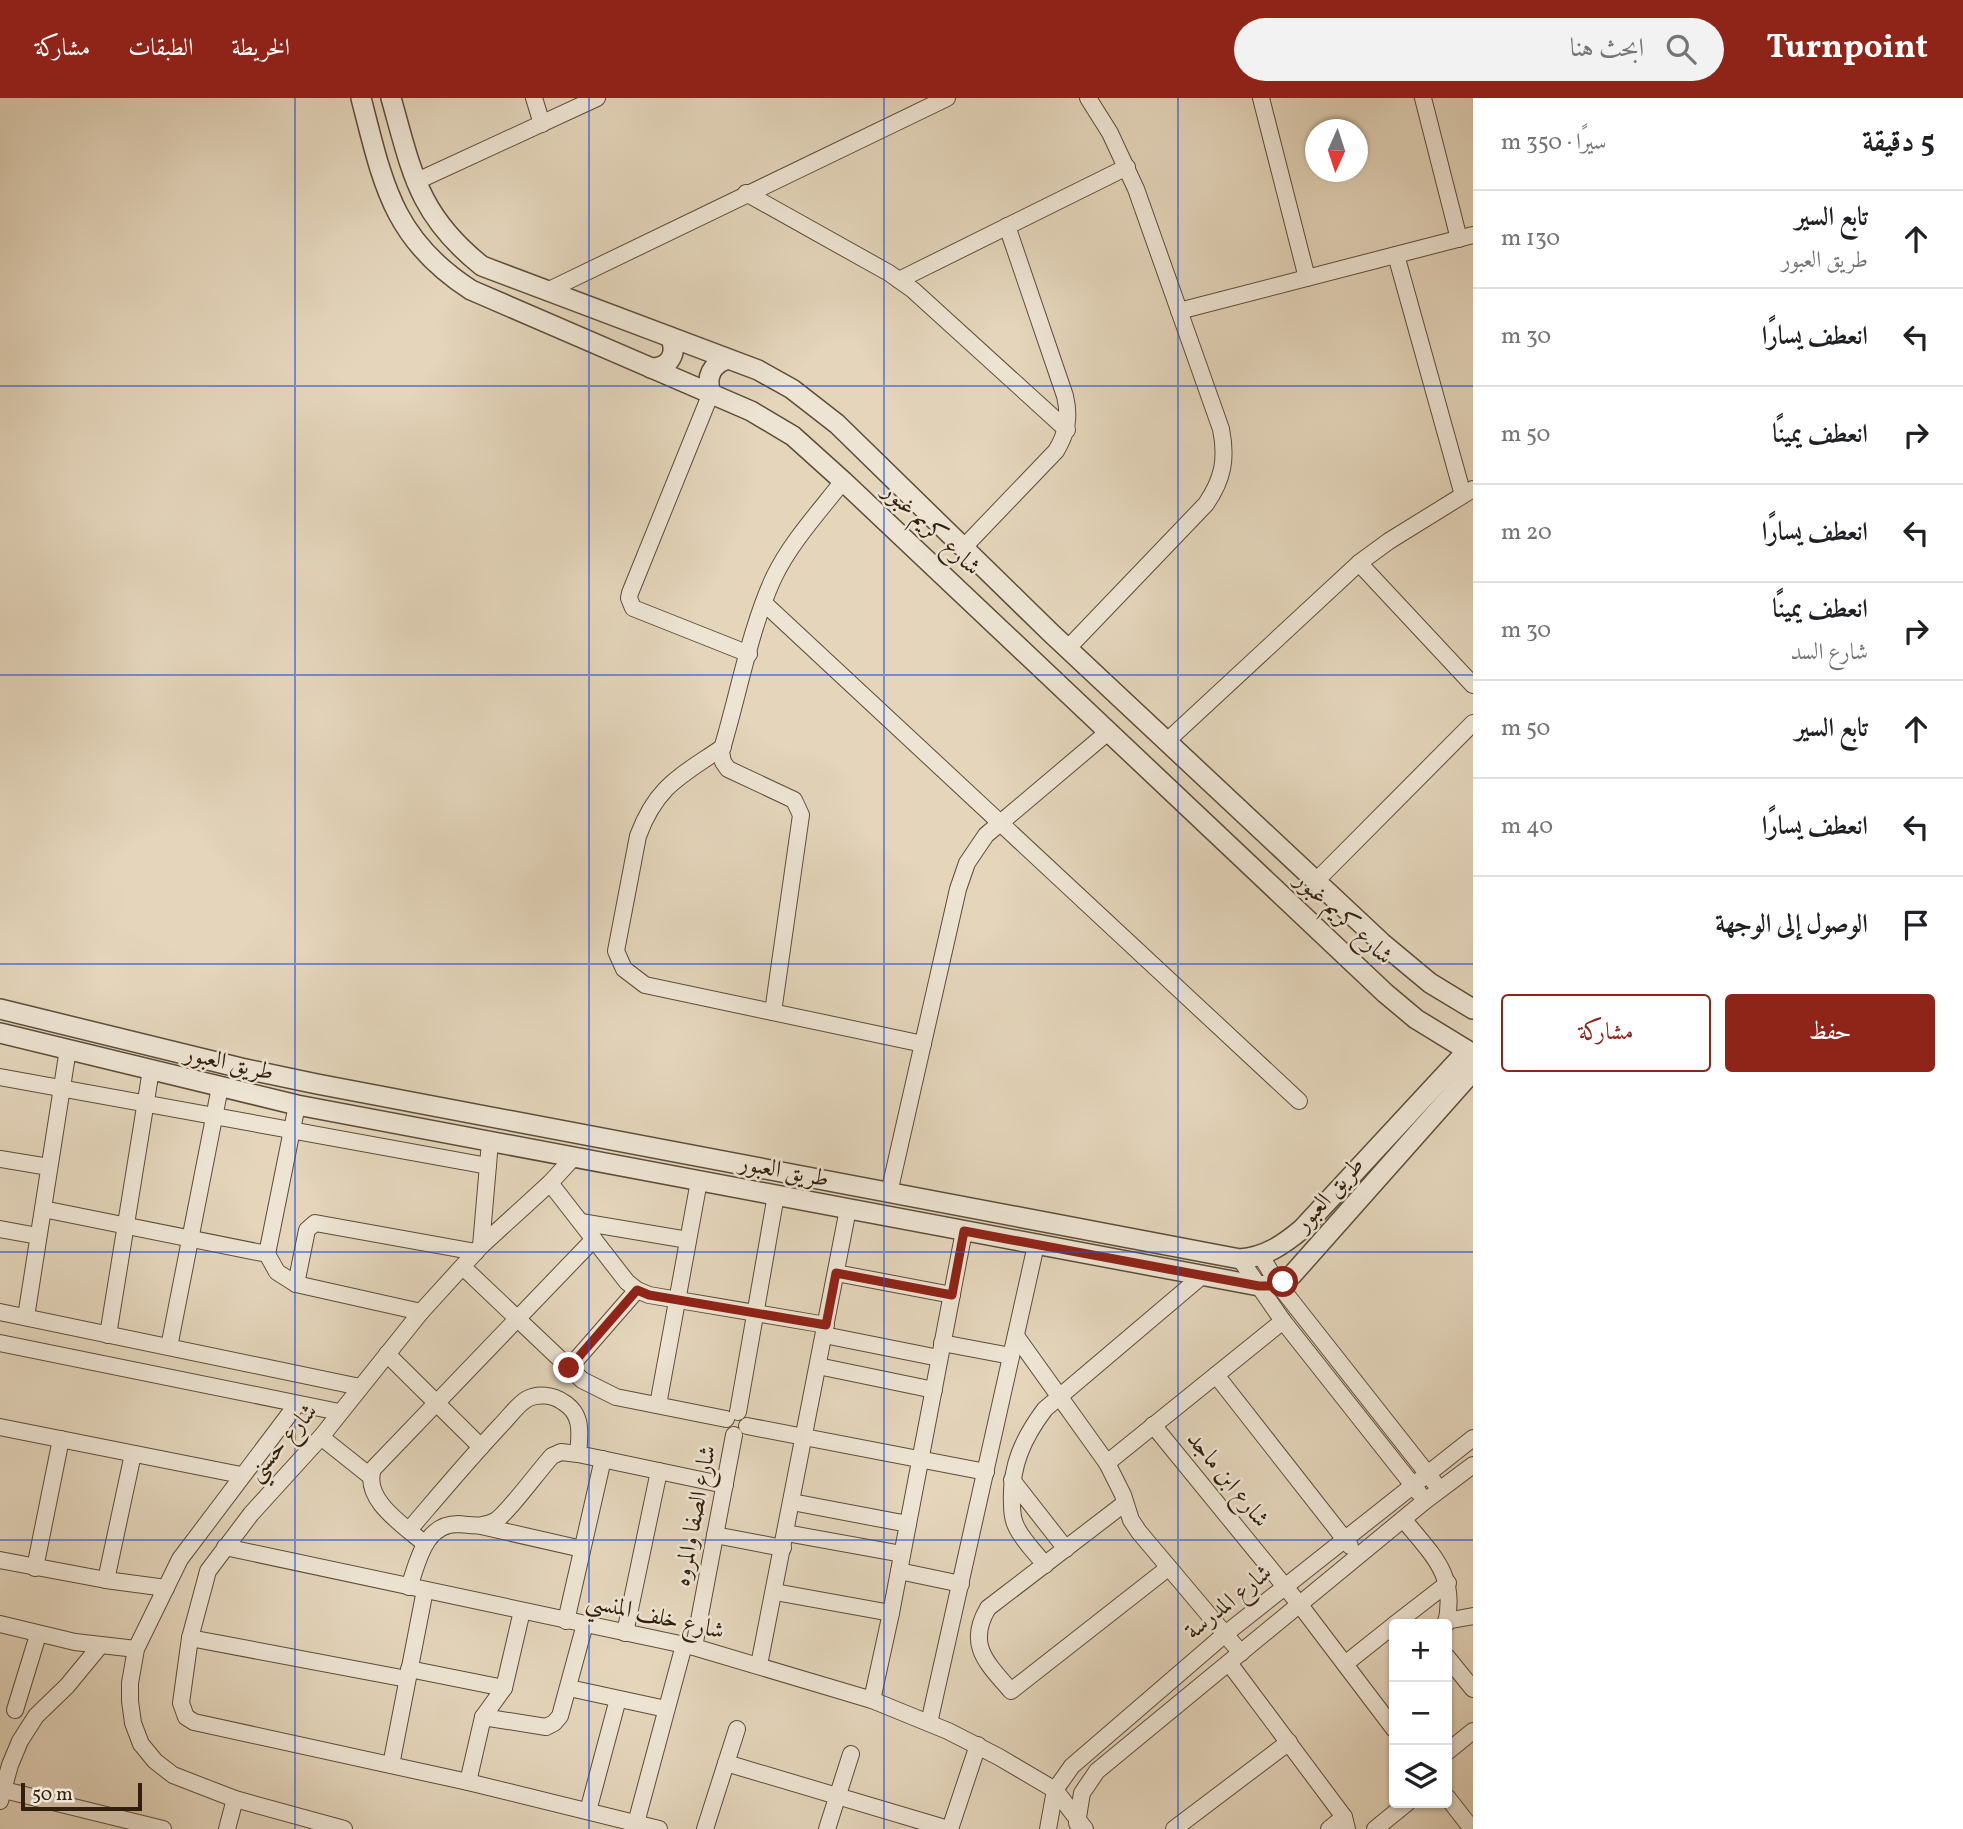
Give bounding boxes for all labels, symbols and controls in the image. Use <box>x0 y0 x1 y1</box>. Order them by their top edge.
search box <box>1234 18 1724 81</box>
text: Turnpoint <box>1766 26 1928 72</box>
icon: search <box>1662 30 1700 68</box>
text: ابحث هنا <box>1570 31 1644 67</box>
text: مشاركة <box>35 32 90 66</box>
text: الطبقات <box>128 32 194 66</box>
text: الخريطة <box>232 32 290 66</box>
north arrow <box>1305 119 1368 182</box>
text: 5 دقيقة <box>1862 122 1935 164</box>
text: سيرًا · 350 m <box>1501 127 1607 159</box>
text: تابع السير <box>1795 200 1868 236</box>
icon: ahead <box>1897 220 1935 258</box>
text: 130 m <box>1501 223 1560 255</box>
text: طريق العبور <box>1781 245 1868 277</box>
icon: left <box>1897 318 1935 356</box>
text: انعطف يسارًا <box>1762 319 1868 355</box>
text: 30 m <box>1501 321 1551 353</box>
icon: right <box>1897 416 1935 454</box>
text: انعطف يمينًا <box>1772 417 1868 453</box>
text: 50 m <box>1501 419 1550 451</box>
street label: شارع كريم غبور <box>872 474 988 586</box>
icon: left <box>1897 514 1935 552</box>
text: انعطف يسارًا <box>1762 515 1868 551</box>
text: 20 m <box>1501 517 1552 549</box>
text: انعطف يمينًا <box>1772 592 1868 628</box>
icon: right <box>1897 612 1935 650</box>
text: 30 m <box>1501 615 1551 647</box>
text: شارع السد <box>1791 637 1868 669</box>
icon: ahead <box>1897 710 1935 748</box>
text: تابع السير <box>1795 711 1868 747</box>
text: 50 m <box>1501 713 1550 745</box>
icon: left <box>1897 808 1935 846</box>
text: انعطف يسارًا <box>1762 809 1868 845</box>
text: 40 m <box>1501 811 1553 843</box>
street label: شارع كريم غبور <box>1284 863 1400 975</box>
icon: arrive <box>1897 906 1935 944</box>
text: الوصول إلى الوجهة <box>1715 907 1868 943</box>
button: مشاركة <box>1501 994 1711 1072</box>
button: حفظ <box>1725 994 1935 1072</box>
street label: طريق العبور <box>179 1037 277 1091</box>
street label: طريق العبور <box>734 1146 832 1197</box>
street label: طريق العبور <box>1286 1150 1373 1242</box>
route start <box>1267 1266 1298 1297</box>
route end <box>553 1352 584 1383</box>
street label: شارع حسني <box>240 1397 329 1491</box>
street label: شارع ابن ماجد <box>1177 1425 1276 1536</box>
street label: شارع الصفا والمروه <box>666 1443 727 1589</box>
street label: شارع المدرسة <box>1178 1557 1281 1650</box>
street label: شارع خلف المنسي <box>582 1585 727 1652</box>
map controls <box>1389 1619 1452 1808</box>
button: + <box>1389 1619 1452 1682</box>
button: − <box>1389 1682 1452 1745</box>
button: layers <box>1389 1745 1452 1808</box>
scale bar <box>21 1780 142 1812</box>
text: 50 m <box>32 1782 73 1808</box>

